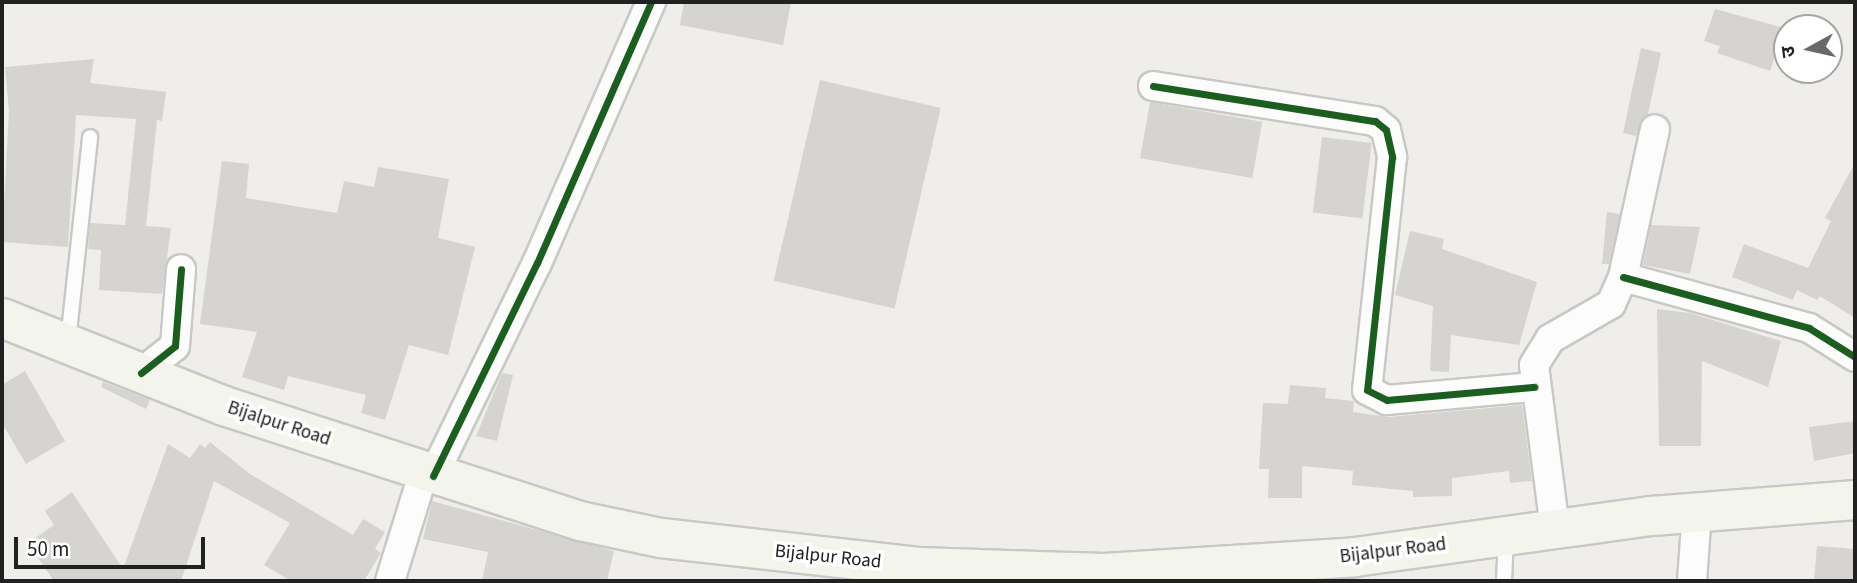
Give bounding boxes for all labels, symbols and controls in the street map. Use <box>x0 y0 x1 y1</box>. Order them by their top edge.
north arrow <box>1773 14 1843 84</box>
text: उ <box>1775 44 1803 59</box>
street label: Bijalpur Road <box>225 397 333 451</box>
scale bar <box>18 524 208 568</box>
street label: Bijalpur Road <box>1339 533 1447 569</box>
text: 50 m <box>27 534 69 564</box>
street label: Bijalpur Road <box>774 540 882 574</box>

